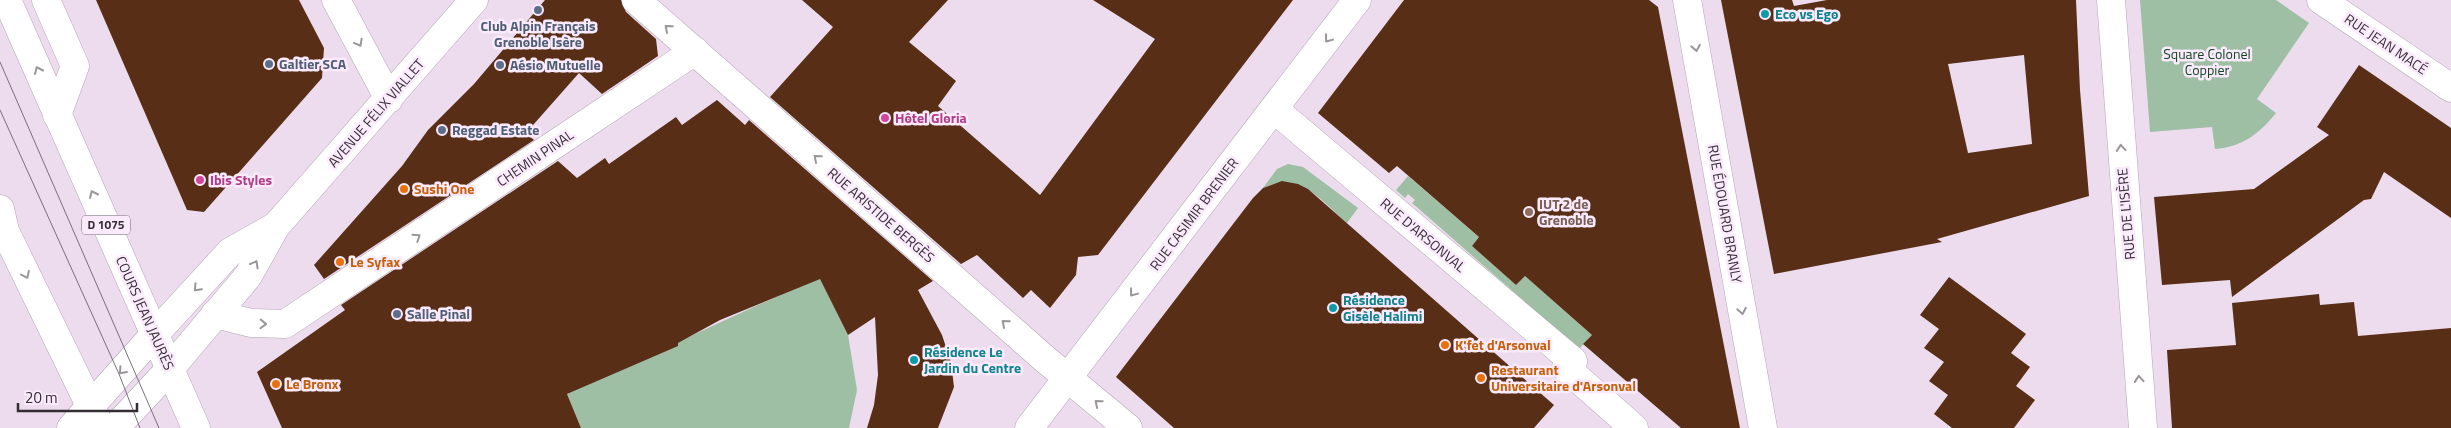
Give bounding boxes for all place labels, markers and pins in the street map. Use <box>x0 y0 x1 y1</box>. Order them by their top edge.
place label: Eco vs Ego <box>1775 3 1839 24</box>
marker: Club Alpin Français Grenoble Isère <box>532 4 544 16</box>
marker: Eco vs Ego <box>1759 8 1771 20</box>
place label: Club Alpin Français Grenoble Isère <box>481 15 596 52</box>
place label: Galtier SCA <box>279 53 347 74</box>
place label: Aésio Mutuelle <box>510 54 601 75</box>
marker: Galtier SCA <box>263 58 275 70</box>
marker: Aésio Mutuelle <box>494 59 506 71</box>
place label: Hôtel Gloria <box>895 107 967 128</box>
marker: Hôtel Gloria <box>879 112 891 124</box>
place label: Reggad Estate <box>452 119 539 140</box>
marker: Reggad Estate <box>436 124 448 136</box>
place label: Ibis Styles <box>210 169 272 190</box>
marker: Ibis Styles <box>194 174 206 186</box>
place label: Sushi One <box>414 178 474 199</box>
marker: Sushi One <box>398 183 410 195</box>
place label: IUT 2 de Grenoble <box>1539 193 1594 230</box>
marker: IUT 2 de Grenoble <box>1523 206 1535 218</box>
place label: Le Syfax <box>350 251 400 272</box>
marker: Le Syfax <box>334 256 346 268</box>
place label: Résidence Gisèle Halimi <box>1343 289 1422 326</box>
marker: Résidence Gisèle Halimi <box>1327 302 1339 314</box>
place label: Salle Pinal <box>407 303 470 324</box>
marker: Salle Pinal <box>391 308 403 320</box>
place label: K'fet d'Arsonval <box>1455 334 1551 355</box>
marker: K'fet d'Arsonval <box>1439 339 1451 351</box>
place label: Résidence Le Jardin du Centre <box>924 341 1021 378</box>
marker: Résidence Le Jardin du Centre <box>908 354 920 366</box>
place label: Restaurant Universitaire d'Arsonval <box>1491 359 1636 396</box>
marker: Restaurant Universitaire d'Arsonval <box>1475 372 1487 384</box>
place label: Le Bronx <box>286 373 339 394</box>
marker: Le Bronx <box>270 378 282 390</box>

